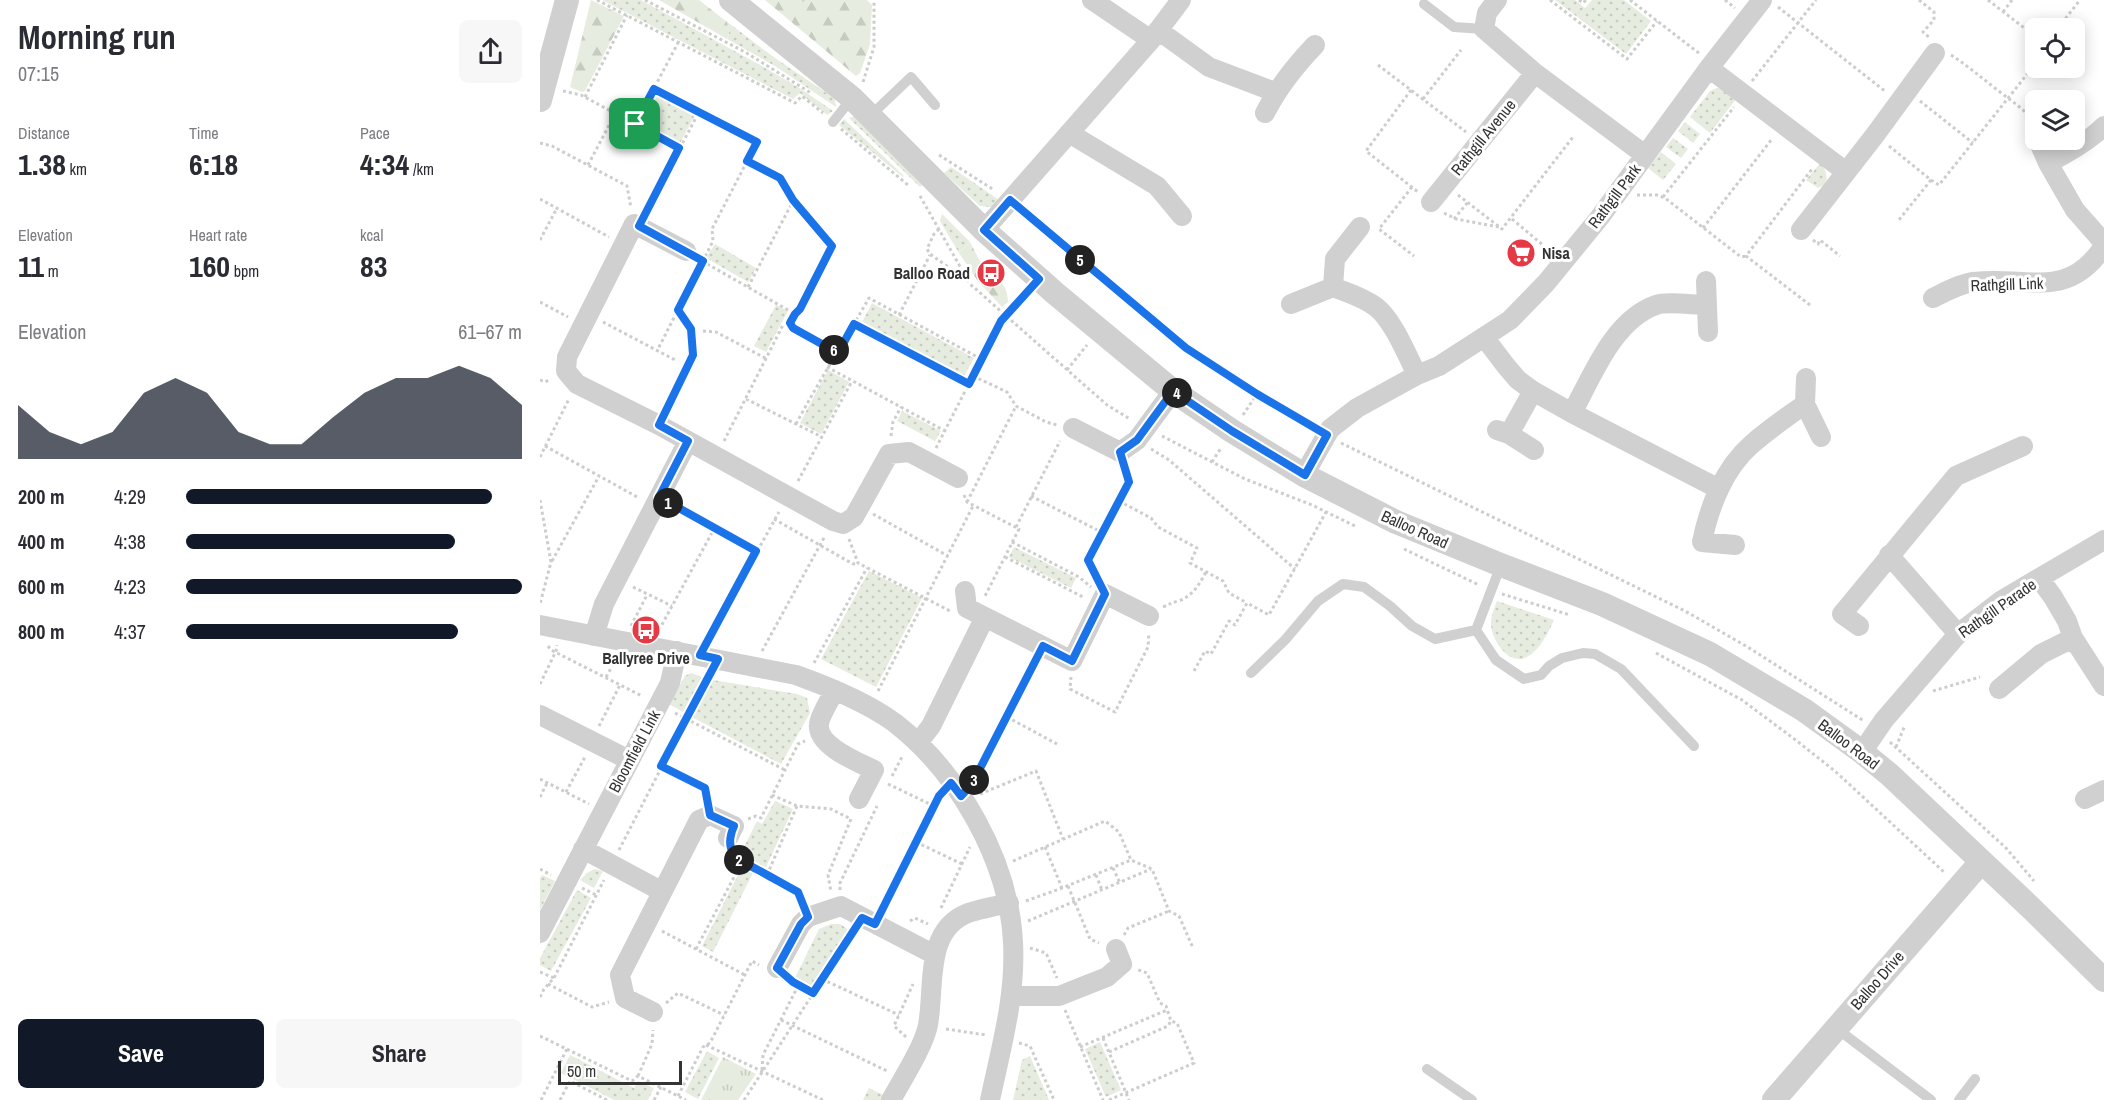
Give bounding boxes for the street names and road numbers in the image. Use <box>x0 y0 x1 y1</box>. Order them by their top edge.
street label: Rathgill Avenue <box>1446 94 1520 180</box>
street label: Rathgill Park <box>1583 159 1646 233</box>
street label: Rathgill Link <box>1970 272 2044 296</box>
street label: Balloo Road <box>1378 504 1452 554</box>
street label: Rathgill Parade <box>1954 573 2040 643</box>
street label: Bloomfield Link <box>603 706 665 796</box>
street label: Balloo Road <box>1814 714 1884 774</box>
street label: Balloo Drive <box>1845 946 1909 1014</box>

